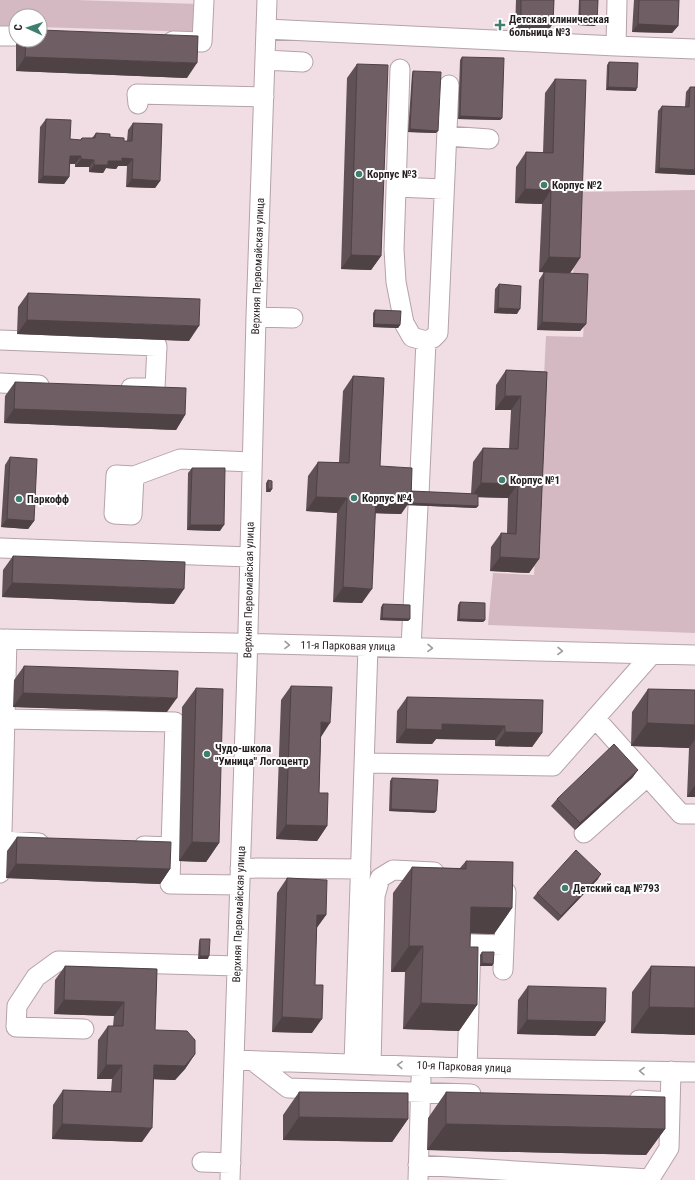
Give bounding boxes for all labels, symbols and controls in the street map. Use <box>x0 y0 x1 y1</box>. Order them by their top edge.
north arrow <box>8 8 48 48</box>
place label: Детская клиническая больница №3 <box>509 13 609 39</box>
marker: Детская клиническая больница №3 <box>494 19 506 31</box>
text: С <box>12 24 25 31</box>
place label: Корпус №3 <box>367 168 417 181</box>
marker: Корпус №3 <box>354 169 364 179</box>
place label: Корпус №2 <box>552 179 602 192</box>
marker: Корпус №2 <box>539 180 549 190</box>
street label: Верхняя Первомайская улица <box>249 198 267 334</box>
place label: Корпус №1 <box>510 474 560 487</box>
marker: Корпус №1 <box>497 475 507 485</box>
place label: Корпус №4 <box>362 492 412 505</box>
place label: Паркофф <box>27 493 69 506</box>
marker: Корпус №4 <box>349 493 359 503</box>
marker: Паркофф <box>14 494 24 504</box>
street label: Верхняя Первомайская улица <box>241 522 257 658</box>
street label: 11-я Парковая улица <box>300 639 396 653</box>
one-way arrow <box>284 641 290 649</box>
one-way arrow <box>427 644 433 652</box>
one-way arrow <box>557 647 563 656</box>
place label: Чудо-школа "Умница" Логоцентр <box>215 742 309 768</box>
marker: Чудо-школа "Умница" Логоцентр <box>202 749 212 759</box>
street label: Верхняя Первомайская улица <box>230 846 248 982</box>
place label: Детский сад №793 <box>573 882 660 895</box>
marker: Детский сад №793 <box>560 883 570 893</box>
street label: 10-я Парковая улица <box>416 1059 512 1075</box>
one-way arrow <box>397 1061 403 1070</box>
one-way arrow <box>639 1067 645 1075</box>

